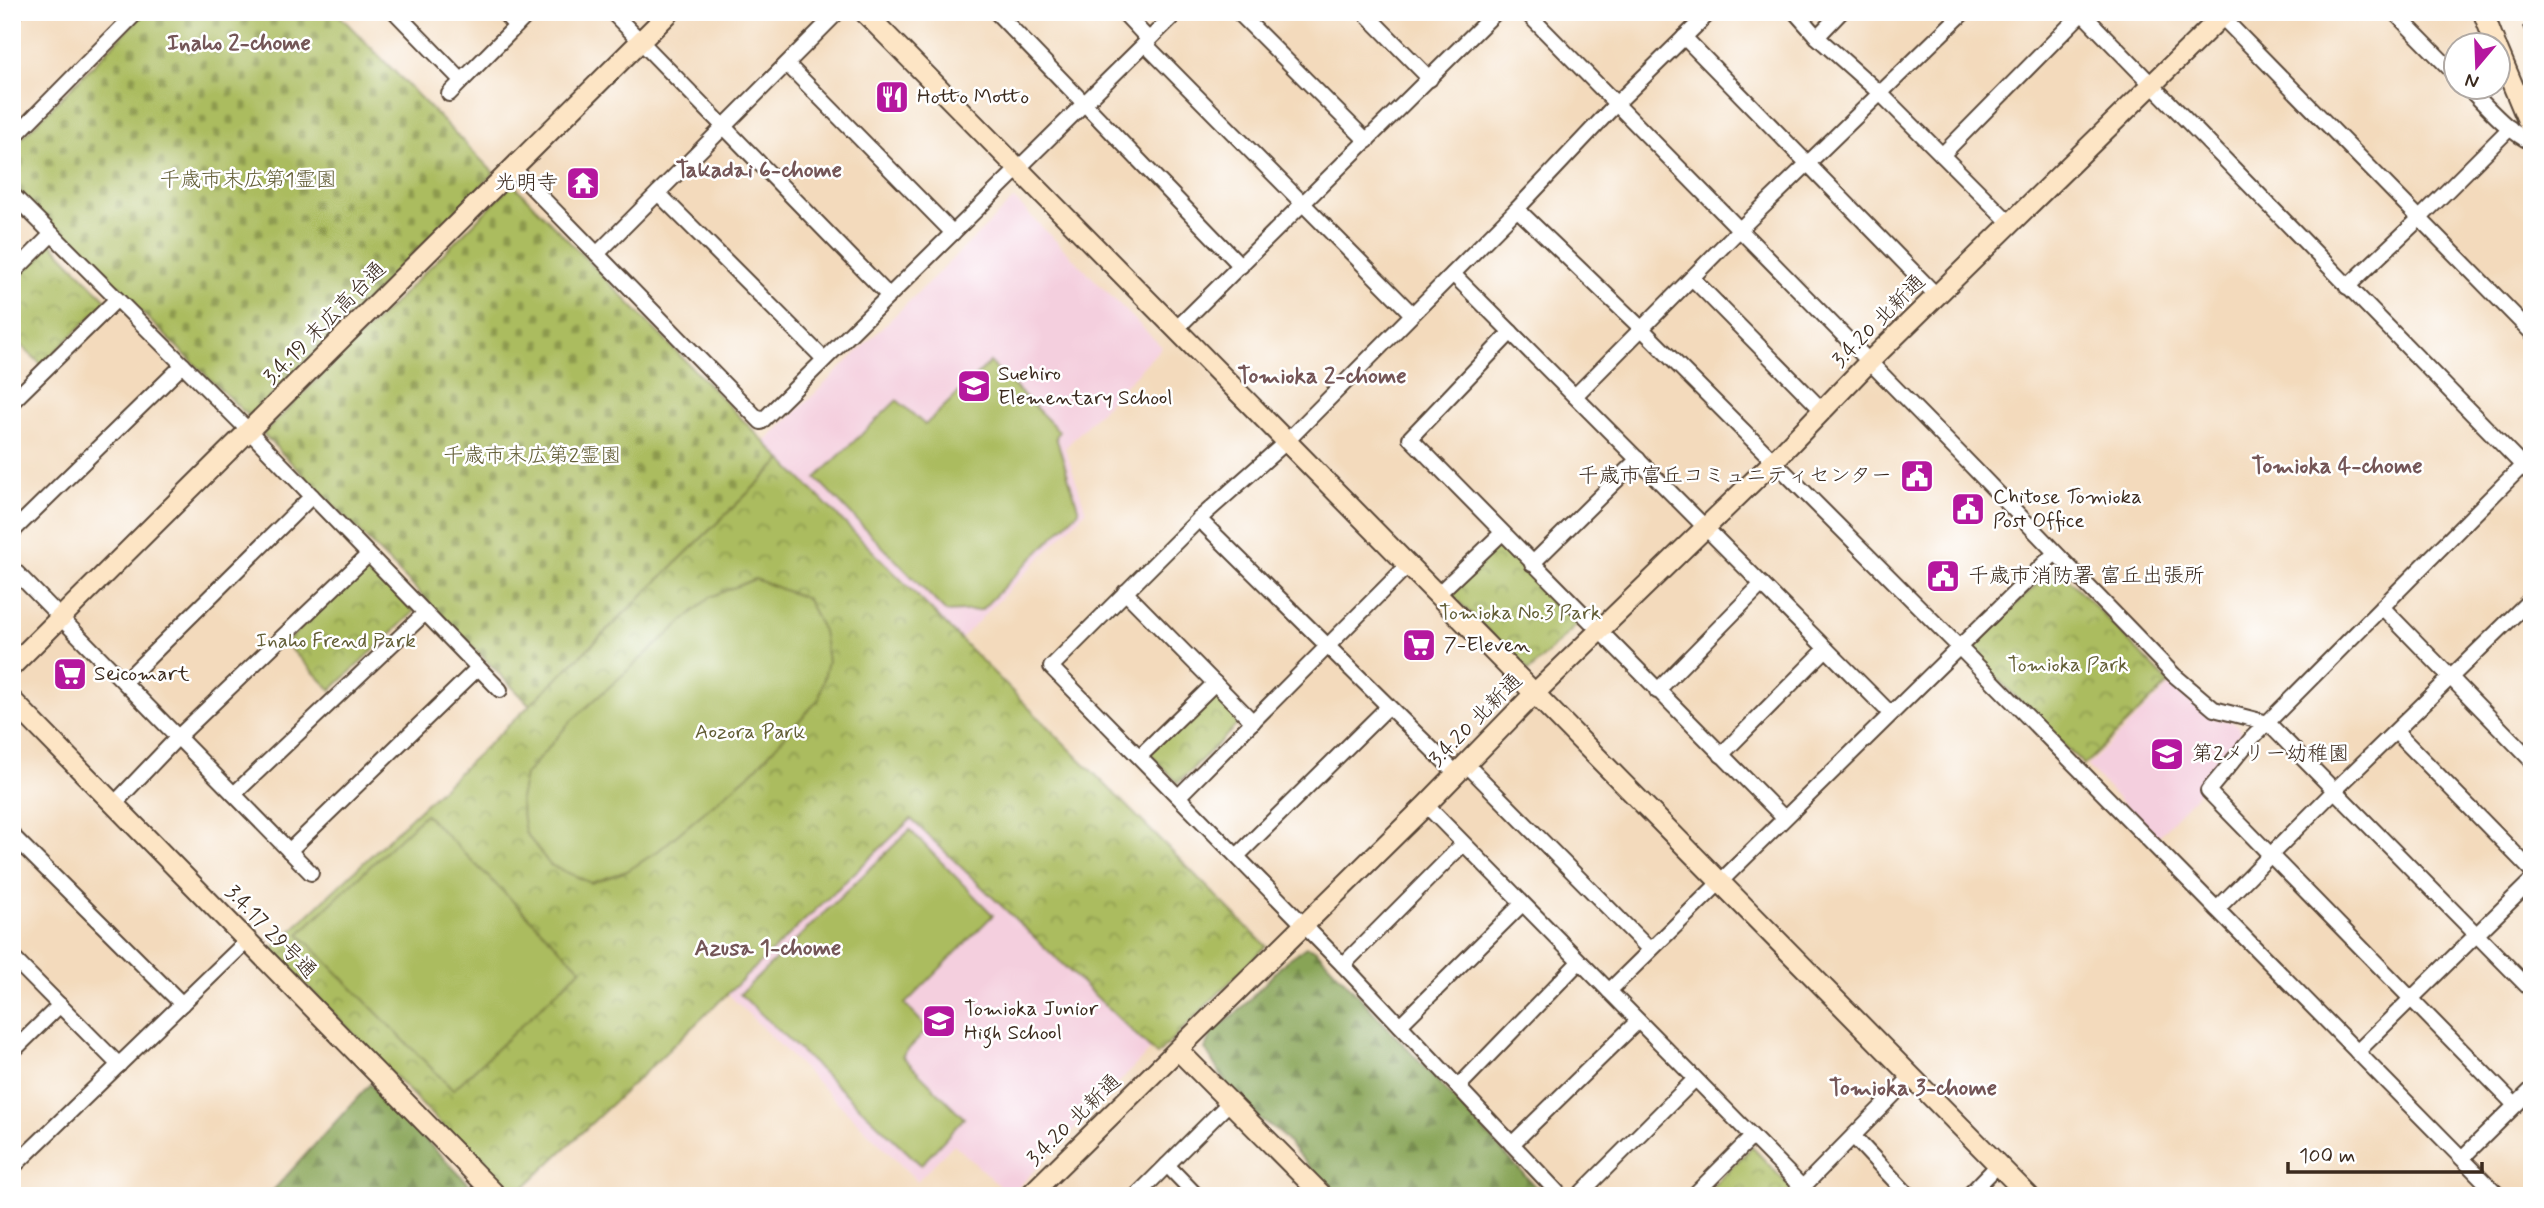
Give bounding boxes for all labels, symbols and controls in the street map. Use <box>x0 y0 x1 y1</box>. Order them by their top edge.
district label: Inaho 2-chome <box>167 29 311 59</box>
north arrow <box>2442 32 2512 102</box>
text: N <box>2462 67 2482 95</box>
restaurant icon: Hotto Motto <box>873 78 911 116</box>
place label: Hotto Motto <box>917 83 1029 111</box>
district label: Takadai 6-chome <box>676 156 842 186</box>
temple icon: 光明寺 <box>564 164 602 202</box>
park label: 千歳市末広第1霊園 <box>159 166 337 194</box>
place label: 光明寺 <box>495 169 558 197</box>
street label: 3.4.19 末広高台通 <box>257 255 393 391</box>
street label: 3.4.20 北新通 <box>1826 268 1932 374</box>
place label: Suehiro Elementary School <box>998 360 1173 412</box>
district label: Tomioka 2-chome <box>1237 362 1407 392</box>
school or university icon: Suehiro Elementary School <box>955 367 993 405</box>
park label: 千歳市末広第2霊園 <box>443 442 621 470</box>
district label: Tomioka 4-chome <box>2251 452 2423 482</box>
public building icon: 千歳市富丘コミュニティセンター <box>1898 457 1936 495</box>
place label: 千歳市富丘コミュニティセンター <box>1578 462 1892 490</box>
place label: Chitose Tomioka Post Office <box>1993 483 2142 535</box>
public building icon: Chitose Tomioka Post Office <box>1949 490 1987 528</box>
public building icon: 千歳市消防署 富丘出張所 <box>1924 557 1962 595</box>
place label: 千歳市消防署 富丘出張所 <box>1968 562 2205 590</box>
park label: Tomioka No.3 Park <box>1439 599 1601 627</box>
supermarket icon: 7-Eleven <box>1400 626 1438 664</box>
park label: Inaho Frend Park <box>256 627 416 655</box>
place label: 7-Eleven <box>1444 631 1531 659</box>
park label: Tomioka Park <box>2008 651 2128 679</box>
supermarket icon: Seicomart <box>51 655 89 693</box>
place label: Seicomart <box>94 660 190 688</box>
street label: 3.4.20 北新通 <box>1423 667 1529 773</box>
park label: Aozora Park <box>695 718 805 746</box>
school or university icon: 第2メリー幼稚園 <box>2148 735 2186 773</box>
place label: 第2メリー幼稚園 <box>2192 740 2349 768</box>
street label: 3.4.17 29号通 <box>219 879 323 985</box>
district label: Azusa 1-chome <box>695 934 841 964</box>
place label: Tomioka Junior High School <box>964 995 1099 1049</box>
school or university icon: Tomioka Junior High School <box>920 1002 958 1040</box>
street label: 3.4.20 北新通 <box>1021 1068 1127 1172</box>
district label: Tomioka 3-chome <box>1829 1074 1997 1104</box>
scale bar <box>2288 1131 2483 1175</box>
text: 100 m <box>2299 1142 2355 1170</box>

